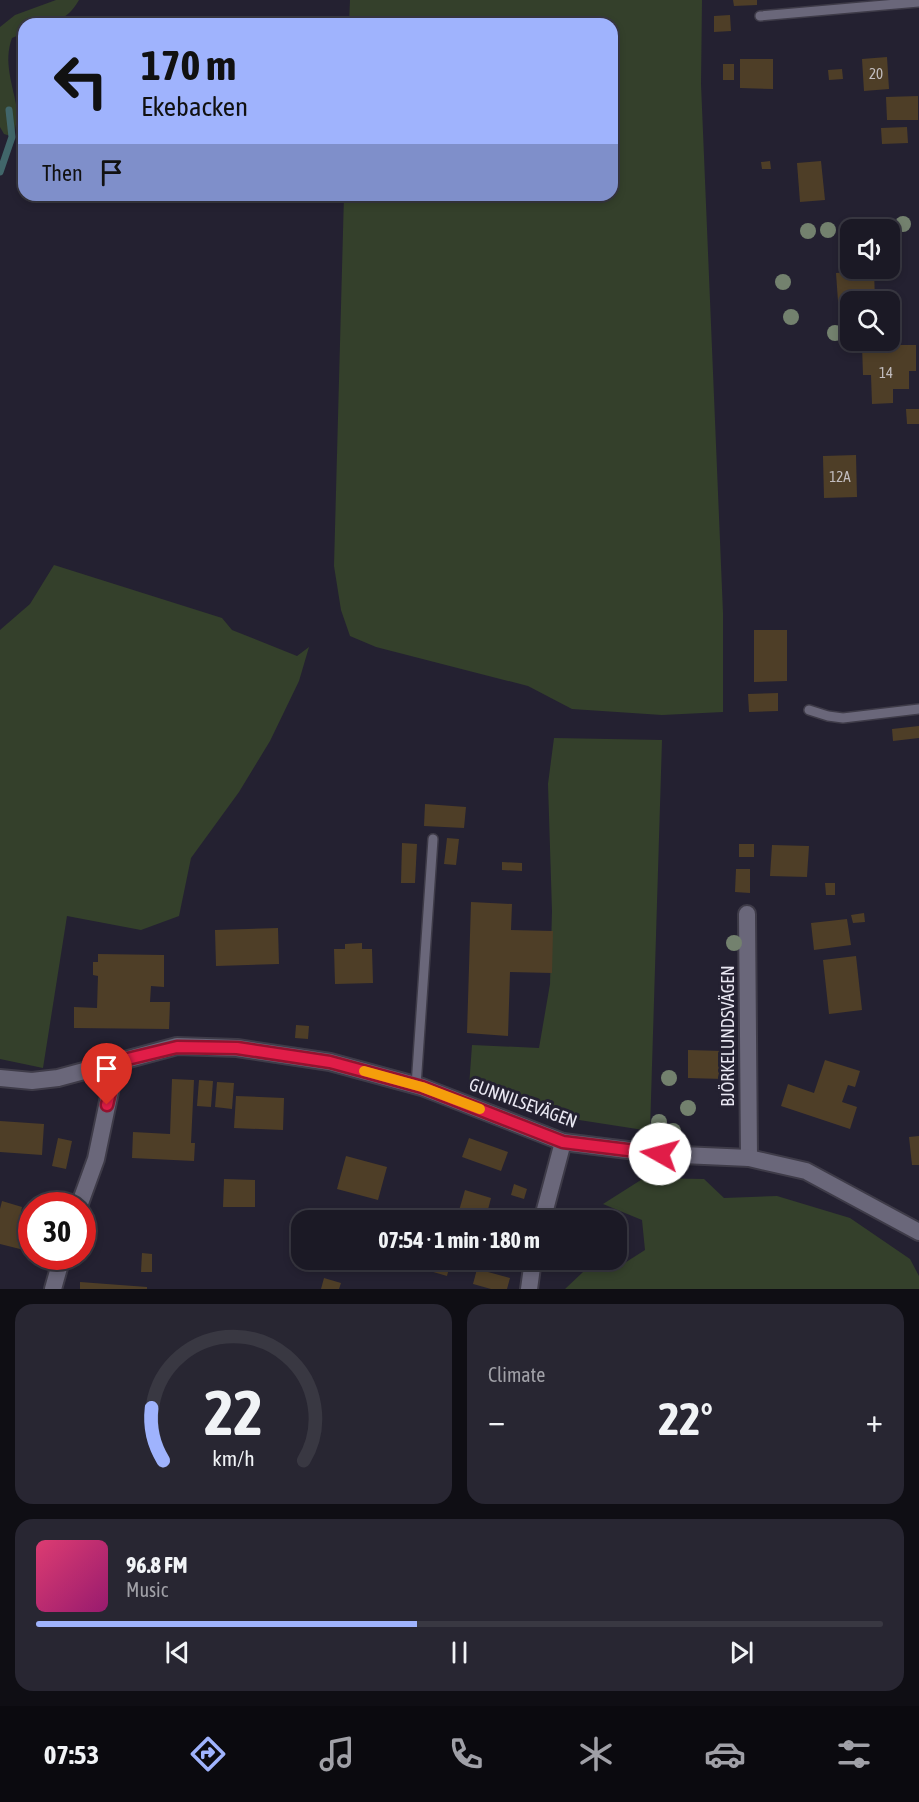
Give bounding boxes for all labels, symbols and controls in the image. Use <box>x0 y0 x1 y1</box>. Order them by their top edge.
text: 170 m <box>141 41 236 89</box>
icon: left <box>42 42 120 120</box>
house number: 20 <box>869 65 883 82</box>
text: Ekebacken <box>141 91 248 122</box>
icon: arrive <box>95 156 128 189</box>
text: Then <box>42 160 83 186</box>
map controls <box>840 219 900 351</box>
button: sound <box>840 219 900 279</box>
button: search <box>840 291 900 351</box>
house number: 14 <box>879 364 893 381</box>
house number: 12A <box>829 468 851 485</box>
street label: BJÖRKELUNDSVÄGEN <box>717 965 738 1107</box>
pin <box>81 1043 132 1105</box>
icon: arrive <box>90 1052 123 1085</box>
street label: GUNNILSEVÄGEN <box>466 1073 580 1132</box>
position arrow <box>628 1122 692 1186</box>
speed limit sign: 30 <box>18 1192 96 1270</box>
text: 07:54 · 1 min · 180 m <box>378 1227 540 1253</box>
text: Climate <box>488 1363 545 1386</box>
text: 22 <box>204 1377 263 1448</box>
text: 22° <box>658 1393 713 1445</box>
text: − <box>488 1401 505 1439</box>
text: + <box>866 1401 883 1439</box>
text: km/h <box>212 1446 255 1471</box>
text: 96.8 FM <box>126 1552 188 1578</box>
text: Music <box>126 1578 168 1601</box>
icon: previous <box>161 1636 194 1669</box>
icon: pause <box>443 1636 476 1669</box>
icon: next <box>725 1636 758 1669</box>
icon: directions <box>187 1733 229 1775</box>
icon: music <box>316 1733 358 1775</box>
icon: phone <box>445 1733 487 1775</box>
icon: climate <box>575 1733 617 1775</box>
icon: car <box>704 1733 746 1775</box>
icon: filters <box>833 1733 875 1775</box>
text: 07:53 <box>44 1739 99 1770</box>

